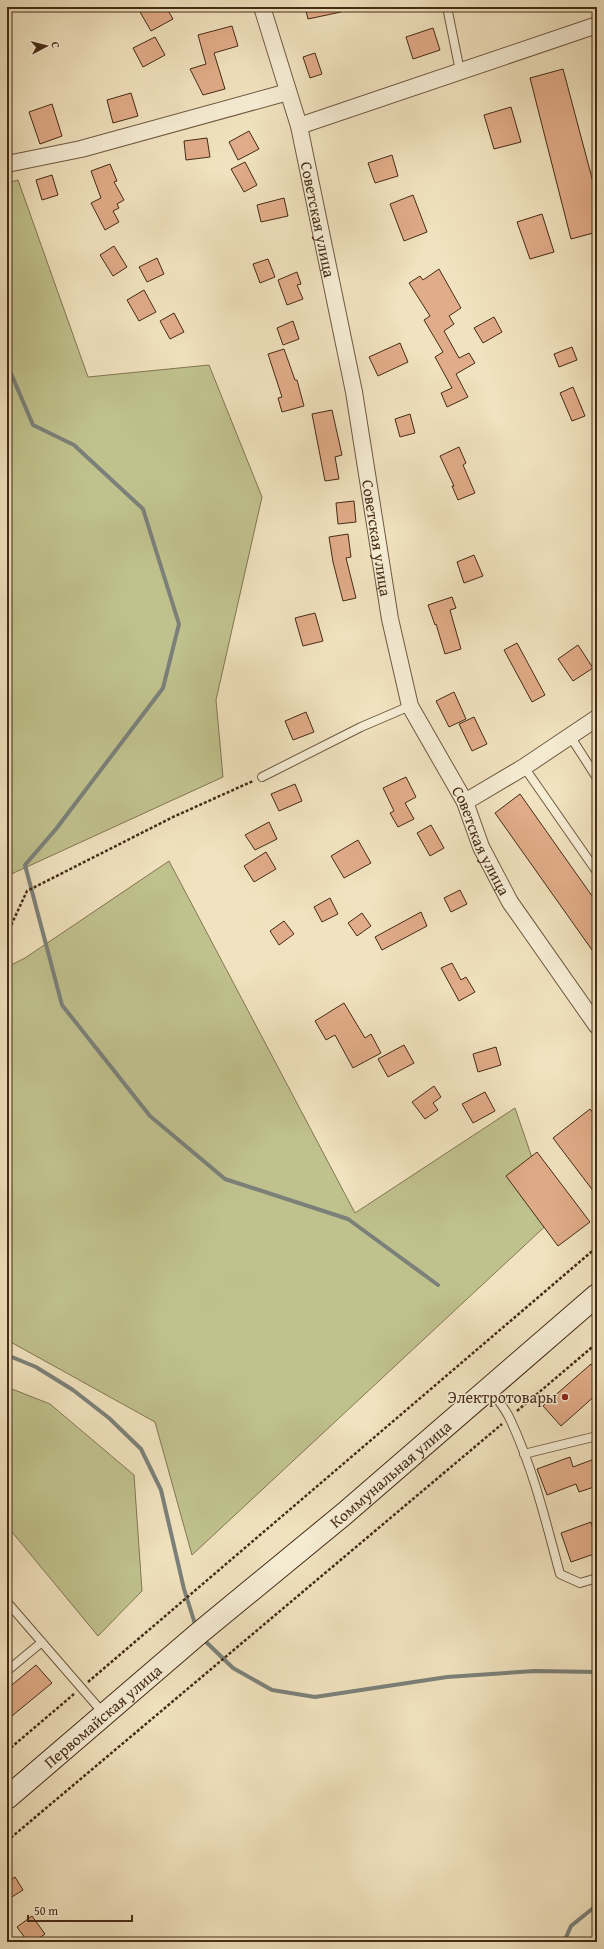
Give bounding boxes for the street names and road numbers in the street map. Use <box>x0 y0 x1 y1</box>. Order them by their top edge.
street label: Советская улица <box>295 159 342 280</box>
street label: Советская улица <box>356 478 398 598</box>
street label: Советская улица <box>446 781 517 900</box>
street label: Коммунальная улица <box>324 1414 457 1533</box>
street label: Первомайская улица <box>38 1658 167 1774</box>

